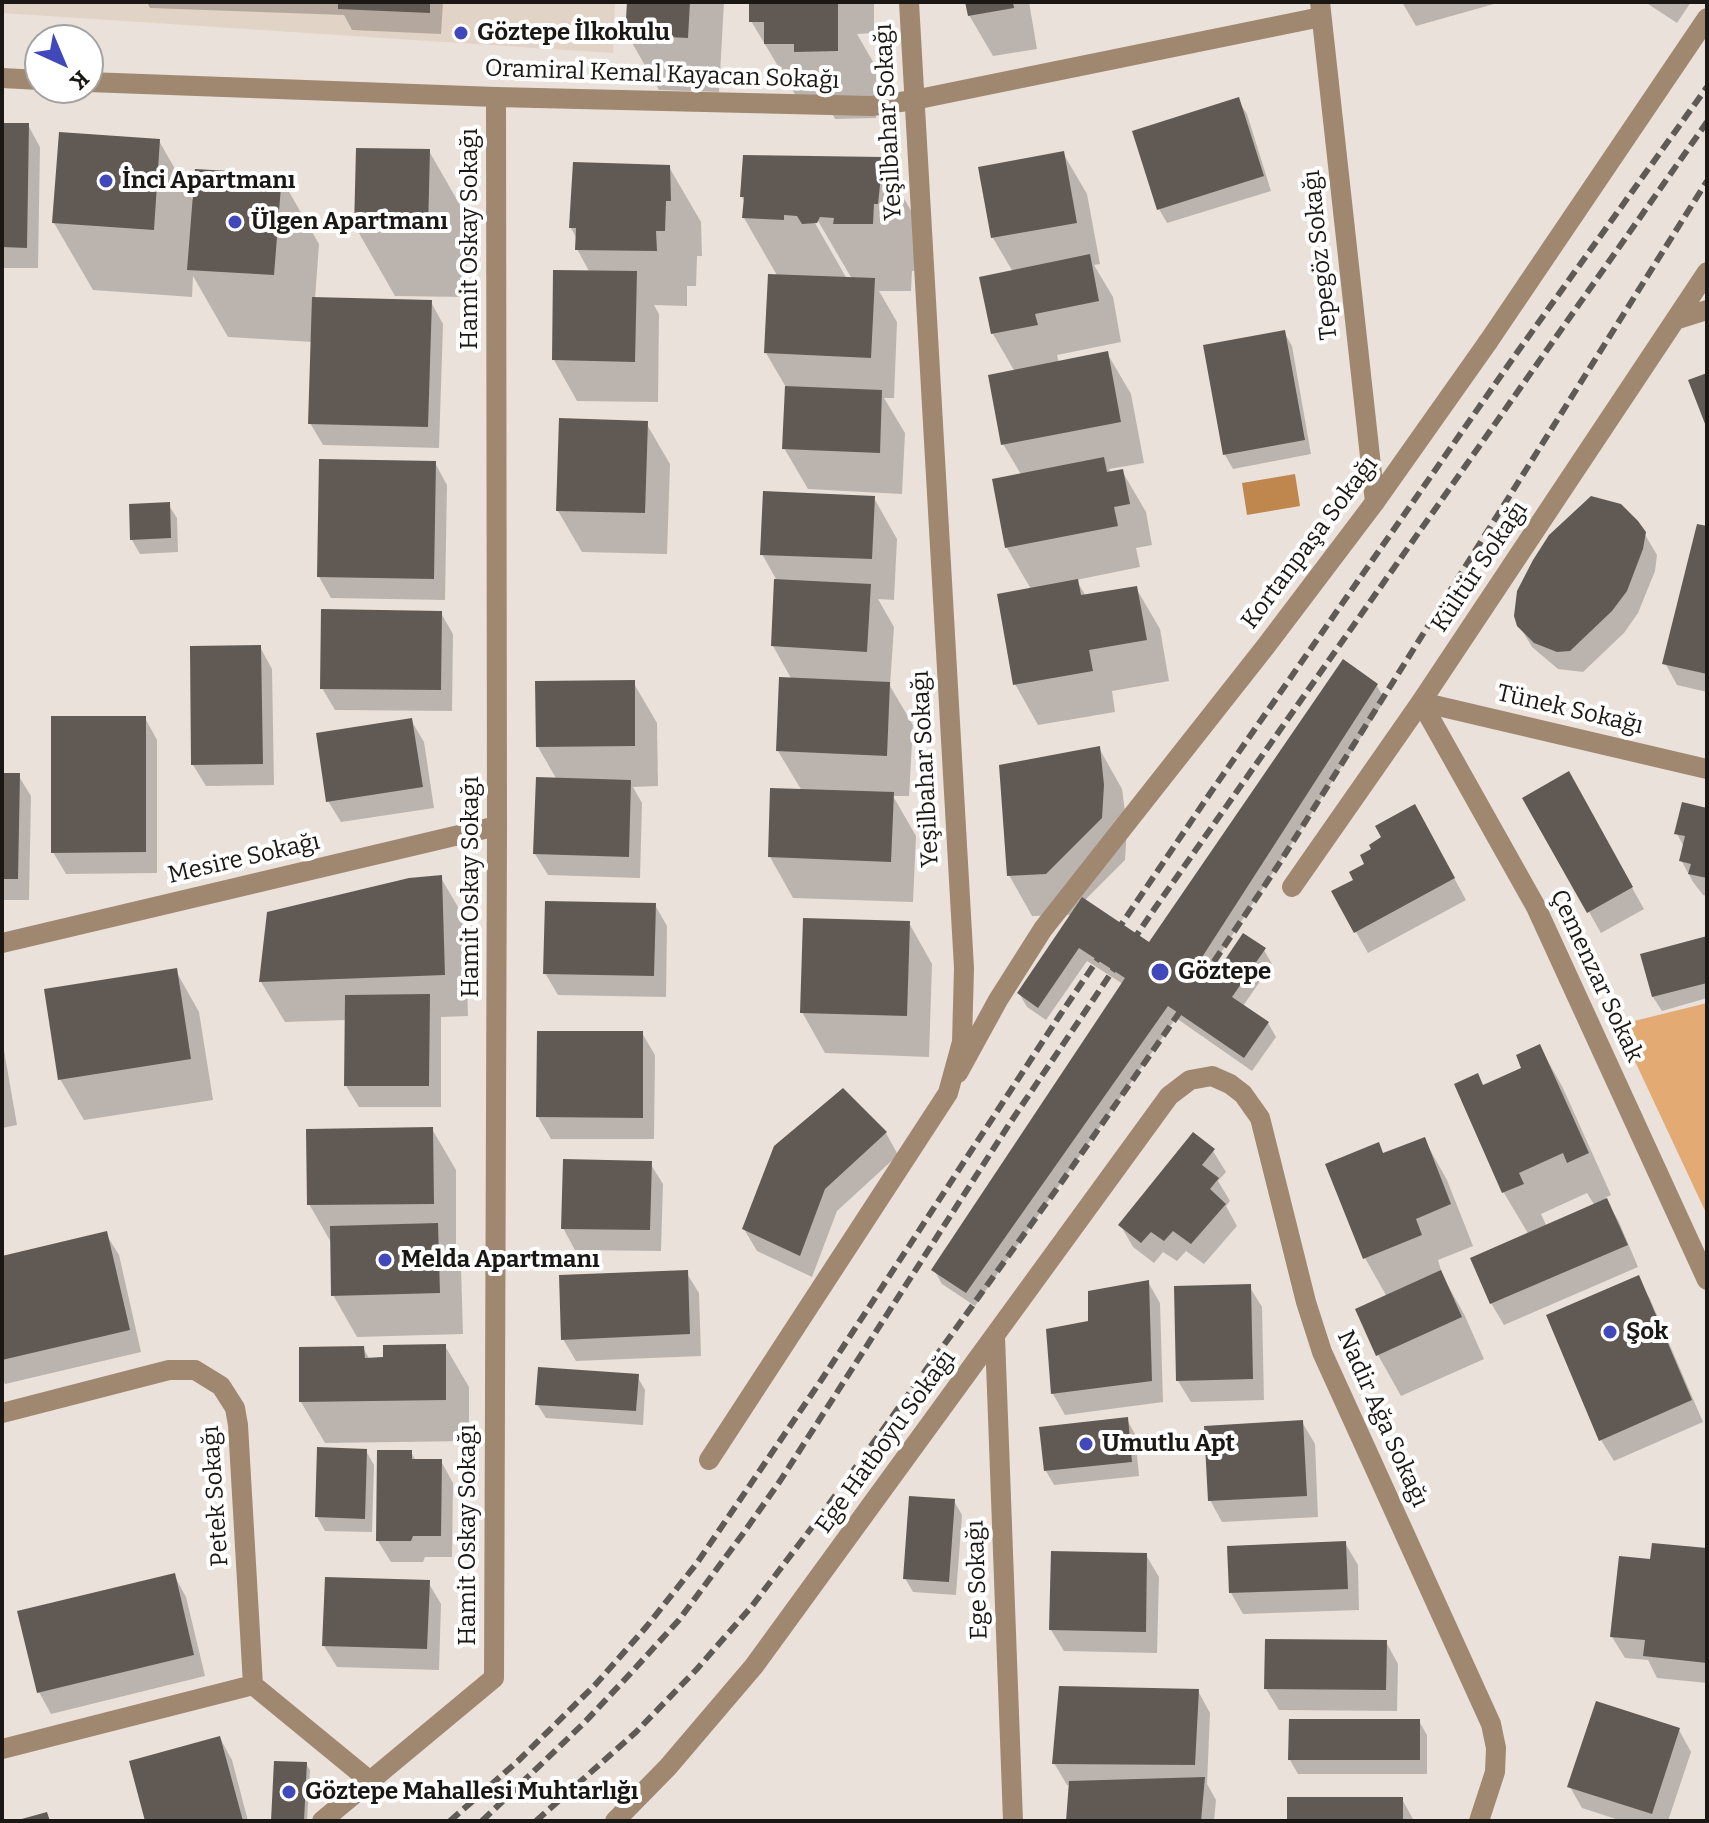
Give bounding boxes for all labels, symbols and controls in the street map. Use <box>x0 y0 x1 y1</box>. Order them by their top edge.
place label: Göztepe İlkokulu <box>477 19 670 47</box>
street label: Yeşilbahar Sokağı <box>869 23 909 221</box>
north arrow <box>24 24 104 104</box>
marker: Göztepe İlkokulu <box>452 24 470 42</box>
street label: Oramiral Kemal Kayacan Sokağı <box>484 54 840 96</box>
text: K <box>65 65 95 95</box>
street label: Hamit Oskay Sokağı <box>456 128 484 350</box>
place label: İnci Apartmanı <box>122 167 295 195</box>
street label: Tepegöz Sokağı <box>1298 169 1344 341</box>
marker: İnci Apartmanı <box>97 172 115 190</box>
place label: Ülgen Apartmanı <box>251 208 448 236</box>
marker: Ülgen Apartmanı <box>226 213 244 231</box>
street label: Kortanpaşa Sokağı <box>1236 451 1384 635</box>
street label: Kültür Sokağı <box>1426 496 1534 638</box>
street label: Yeşilbahar Sokağı <box>906 670 946 868</box>
street label: Tünek Sokağı <box>1494 679 1646 741</box>
street label: Hamit Oskay Sokağı <box>457 776 485 998</box>
street label: Mesire Sokağı <box>165 828 323 890</box>
street label: Çemenzar Sokak <box>1543 885 1649 1067</box>
place label: Göztepe <box>1178 958 1271 986</box>
marker: Göztepe <box>1149 961 1171 983</box>
place label: Melda Apartmanı <box>401 1246 600 1274</box>
marker: Melda Apartmanı <box>376 1251 394 1269</box>
place label: Şok <box>1626 1318 1668 1346</box>
marker: Şok <box>1601 1323 1619 1341</box>
street label: Nadir Ağa Sokağı <box>1330 1326 1434 1512</box>
street label: Ege Hatboyu Sokağı <box>810 1345 962 1539</box>
street label: Hamit Oskay Sokağı <box>454 1424 482 1646</box>
street label: Petek Sokağı <box>197 1425 235 1567</box>
place label: Umutlu Apt <box>1102 1430 1235 1458</box>
marker: Umutlu Apt <box>1077 1435 1095 1453</box>
street label: Ege Sokağı <box>962 1520 994 1640</box>
place label: Göztepe Mahallesi Muhtarlığı <box>305 1778 638 1806</box>
marker: Göztepe Mahallesi Muhtarlığı <box>280 1783 298 1801</box>

